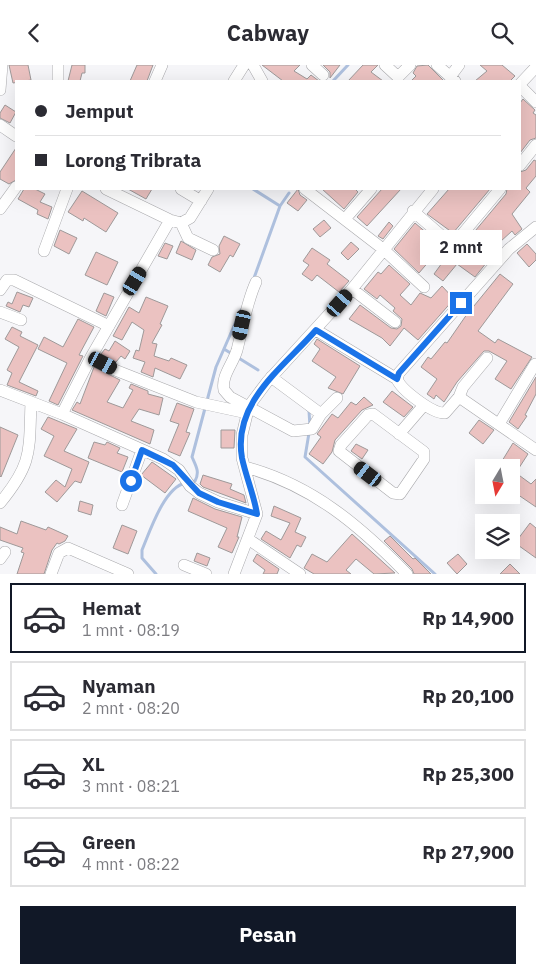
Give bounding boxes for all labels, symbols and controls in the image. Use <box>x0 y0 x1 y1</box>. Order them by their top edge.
text: Cabway <box>227 18 309 47</box>
icon: back <box>20 19 48 47</box>
icon: search <box>488 19 516 47</box>
text: Jemput <box>65 99 133 123</box>
text: Lorong Tribrata <box>65 148 201 172</box>
callout: 2 mnt <box>420 231 502 265</box>
text: 2 mnt <box>439 237 483 257</box>
car <box>120 264 149 298</box>
car <box>324 287 355 319</box>
route end <box>450 292 472 314</box>
car <box>231 309 252 341</box>
car <box>86 349 119 377</box>
car <box>351 459 384 489</box>
north arrow <box>475 459 520 504</box>
map controls <box>475 459 520 559</box>
route start <box>120 470 142 492</box>
button: layers <box>475 514 520 559</box>
icon: car <box>22 596 67 641</box>
text: Hemat <box>82 596 141 620</box>
text: Rp 14,900 <box>422 606 514 630</box>
text: 1 mnt · 08:19 <box>82 620 180 640</box>
icon: car <box>22 674 67 719</box>
text: Nyaman <box>82 674 156 698</box>
text: Rp 20,100 <box>422 684 514 708</box>
text: 2 mnt · 08:20 <box>82 698 180 718</box>
icon: car <box>22 752 67 797</box>
text: XL <box>82 752 105 776</box>
text: Rp 25,300 <box>422 762 514 786</box>
text: 3 mnt · 08:21 <box>82 776 180 796</box>
icon: car <box>22 830 67 875</box>
text: Green <box>82 830 136 854</box>
text: Rp 27,900 <box>422 840 514 864</box>
text: 4 mnt · 08:22 <box>82 854 180 874</box>
button: Pesan <box>20 906 516 964</box>

